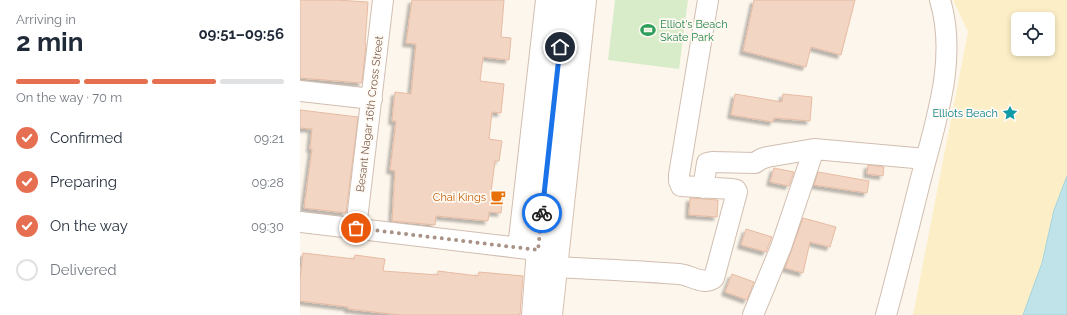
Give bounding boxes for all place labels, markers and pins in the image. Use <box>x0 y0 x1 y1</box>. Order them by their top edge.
place label: Elliot's Beach Skate Park <box>660 18 728 44</box>
sports icon: Elliot's Beach Skate Park <box>639 21 657 39</box>
pin <box>543 30 577 64</box>
place icon: Elliots Beach <box>1001 104 1019 122</box>
place label: Elliots Beach <box>932 107 998 120</box>
cafe icon: Chai Kings <box>489 188 507 206</box>
place label: Chai Kings <box>433 191 486 204</box>
pin <box>339 211 373 245</box>

